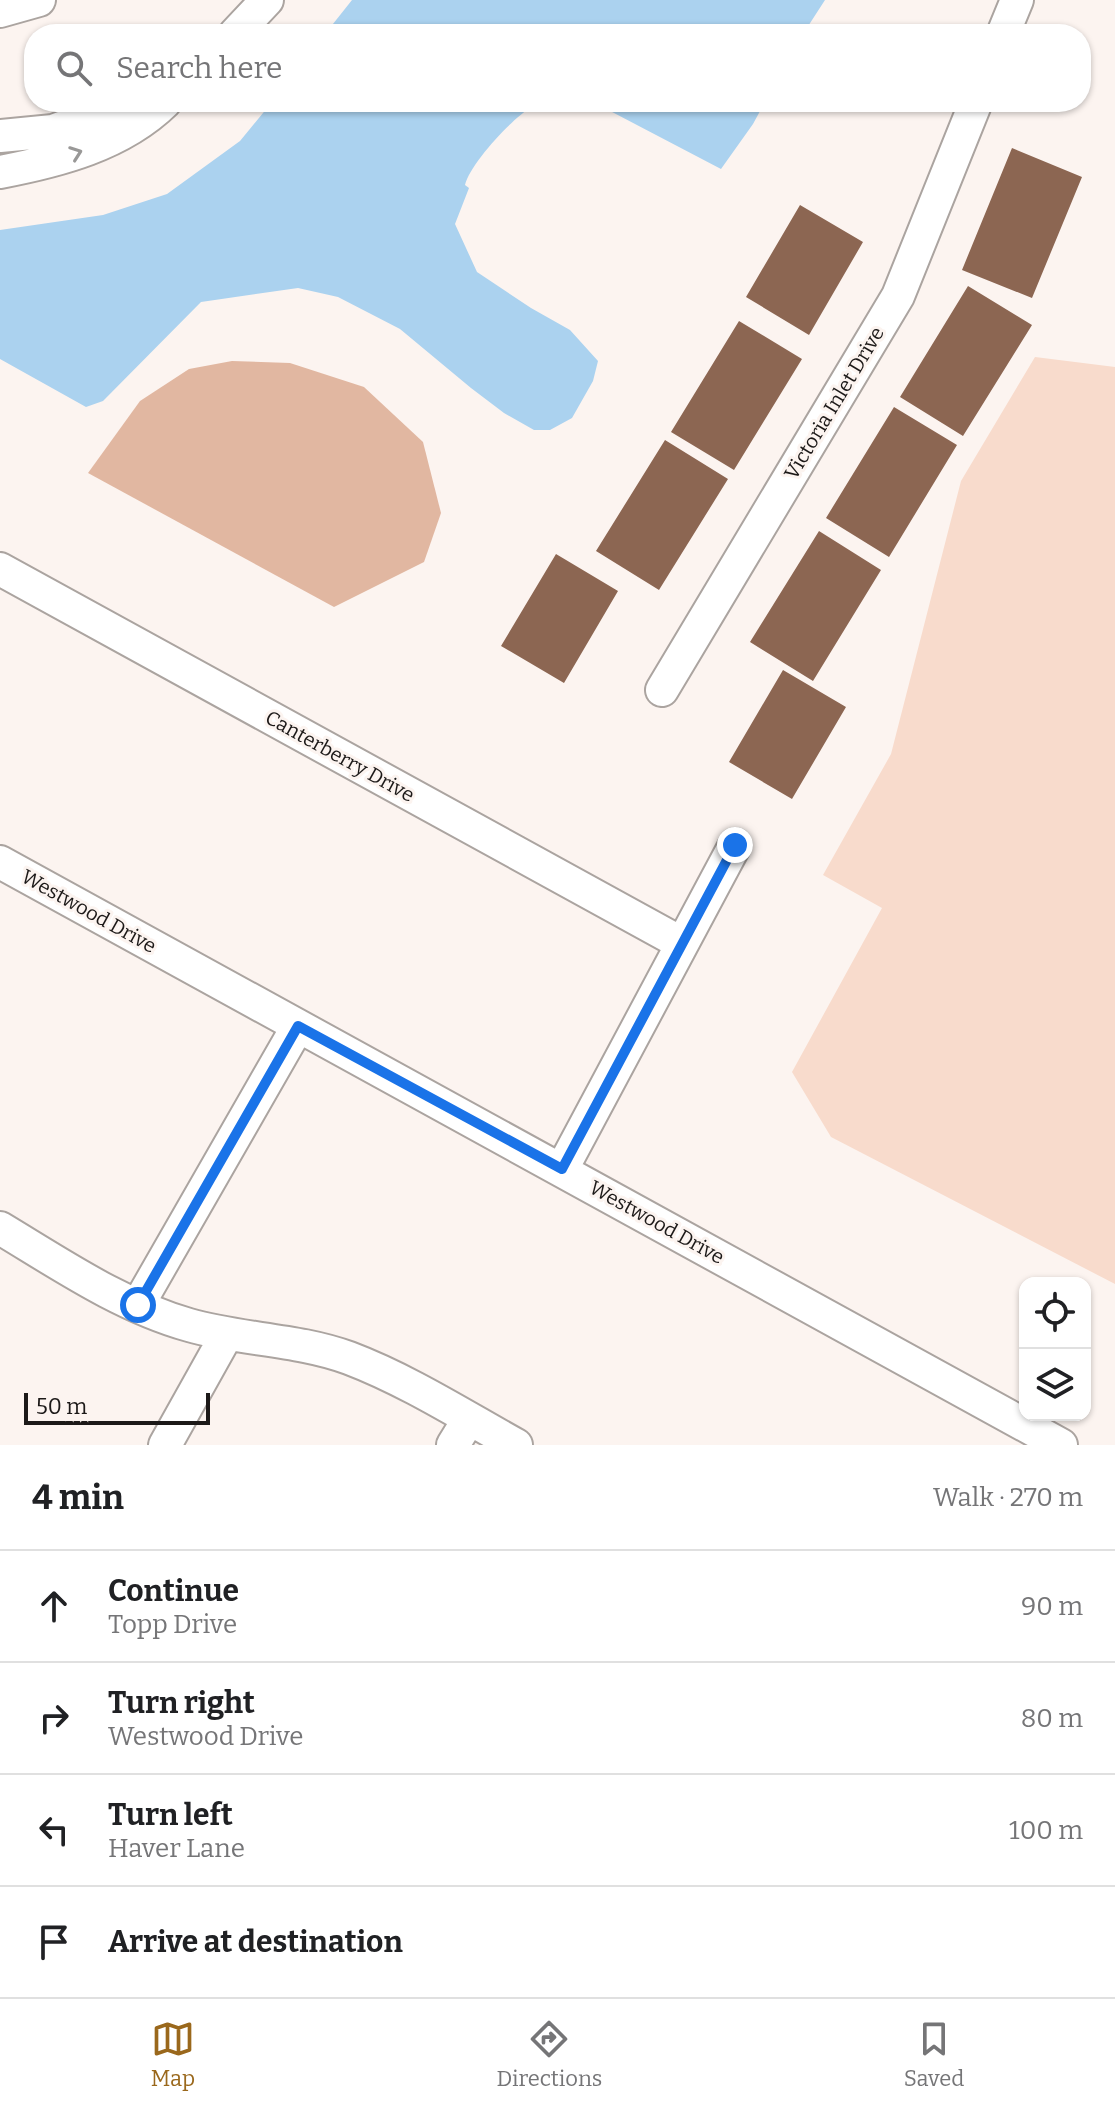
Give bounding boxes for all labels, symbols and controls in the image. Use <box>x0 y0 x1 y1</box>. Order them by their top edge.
search box <box>24 24 1091 112</box>
icon: search <box>52 46 96 90</box>
text: Search here <box>116 50 283 86</box>
one-way arrow <box>68 147 82 163</box>
street label: Victoria Inlet Drive <box>779 322 889 484</box>
street label: Canterberry Drive <box>261 705 419 807</box>
route end <box>717 827 753 863</box>
street label: Westwood Drive <box>17 864 161 958</box>
street label: Westwood Drive <box>585 1175 729 1269</box>
map controls <box>1019 1277 1091 1421</box>
button: locate <box>1019 1277 1091 1349</box>
route start <box>120 1287 156 1323</box>
button: layers <box>1019 1349 1091 1421</box>
scale bar <box>24 1389 210 1425</box>
text: 50 m <box>36 1393 87 1420</box>
text: 4 min <box>32 1477 124 1518</box>
text: Walk · 270 m <box>933 1482 1083 1513</box>
text: Continue <box>108 1573 239 1609</box>
icon: ahead <box>32 1584 76 1628</box>
text: 90 m <box>1021 1591 1083 1622</box>
text: Topp Drive <box>108 1609 237 1640</box>
text: Turn right <box>108 1685 255 1721</box>
icon: right <box>32 1696 76 1740</box>
text: 80 m <box>1021 1703 1083 1734</box>
text: Westwood Drive <box>108 1721 303 1752</box>
text: Turn left <box>108 1797 233 1833</box>
icon: left <box>32 1808 76 1852</box>
text: 100 m <box>1009 1815 1083 1846</box>
text: Haver Lane <box>108 1833 245 1864</box>
icon: arrive <box>32 1920 76 1964</box>
text: Arrive at destination <box>108 1924 403 1960</box>
tab: Map <box>151 2017 195 2092</box>
tab: Directions <box>497 2017 602 2092</box>
tab: Saved <box>904 2017 964 2092</box>

